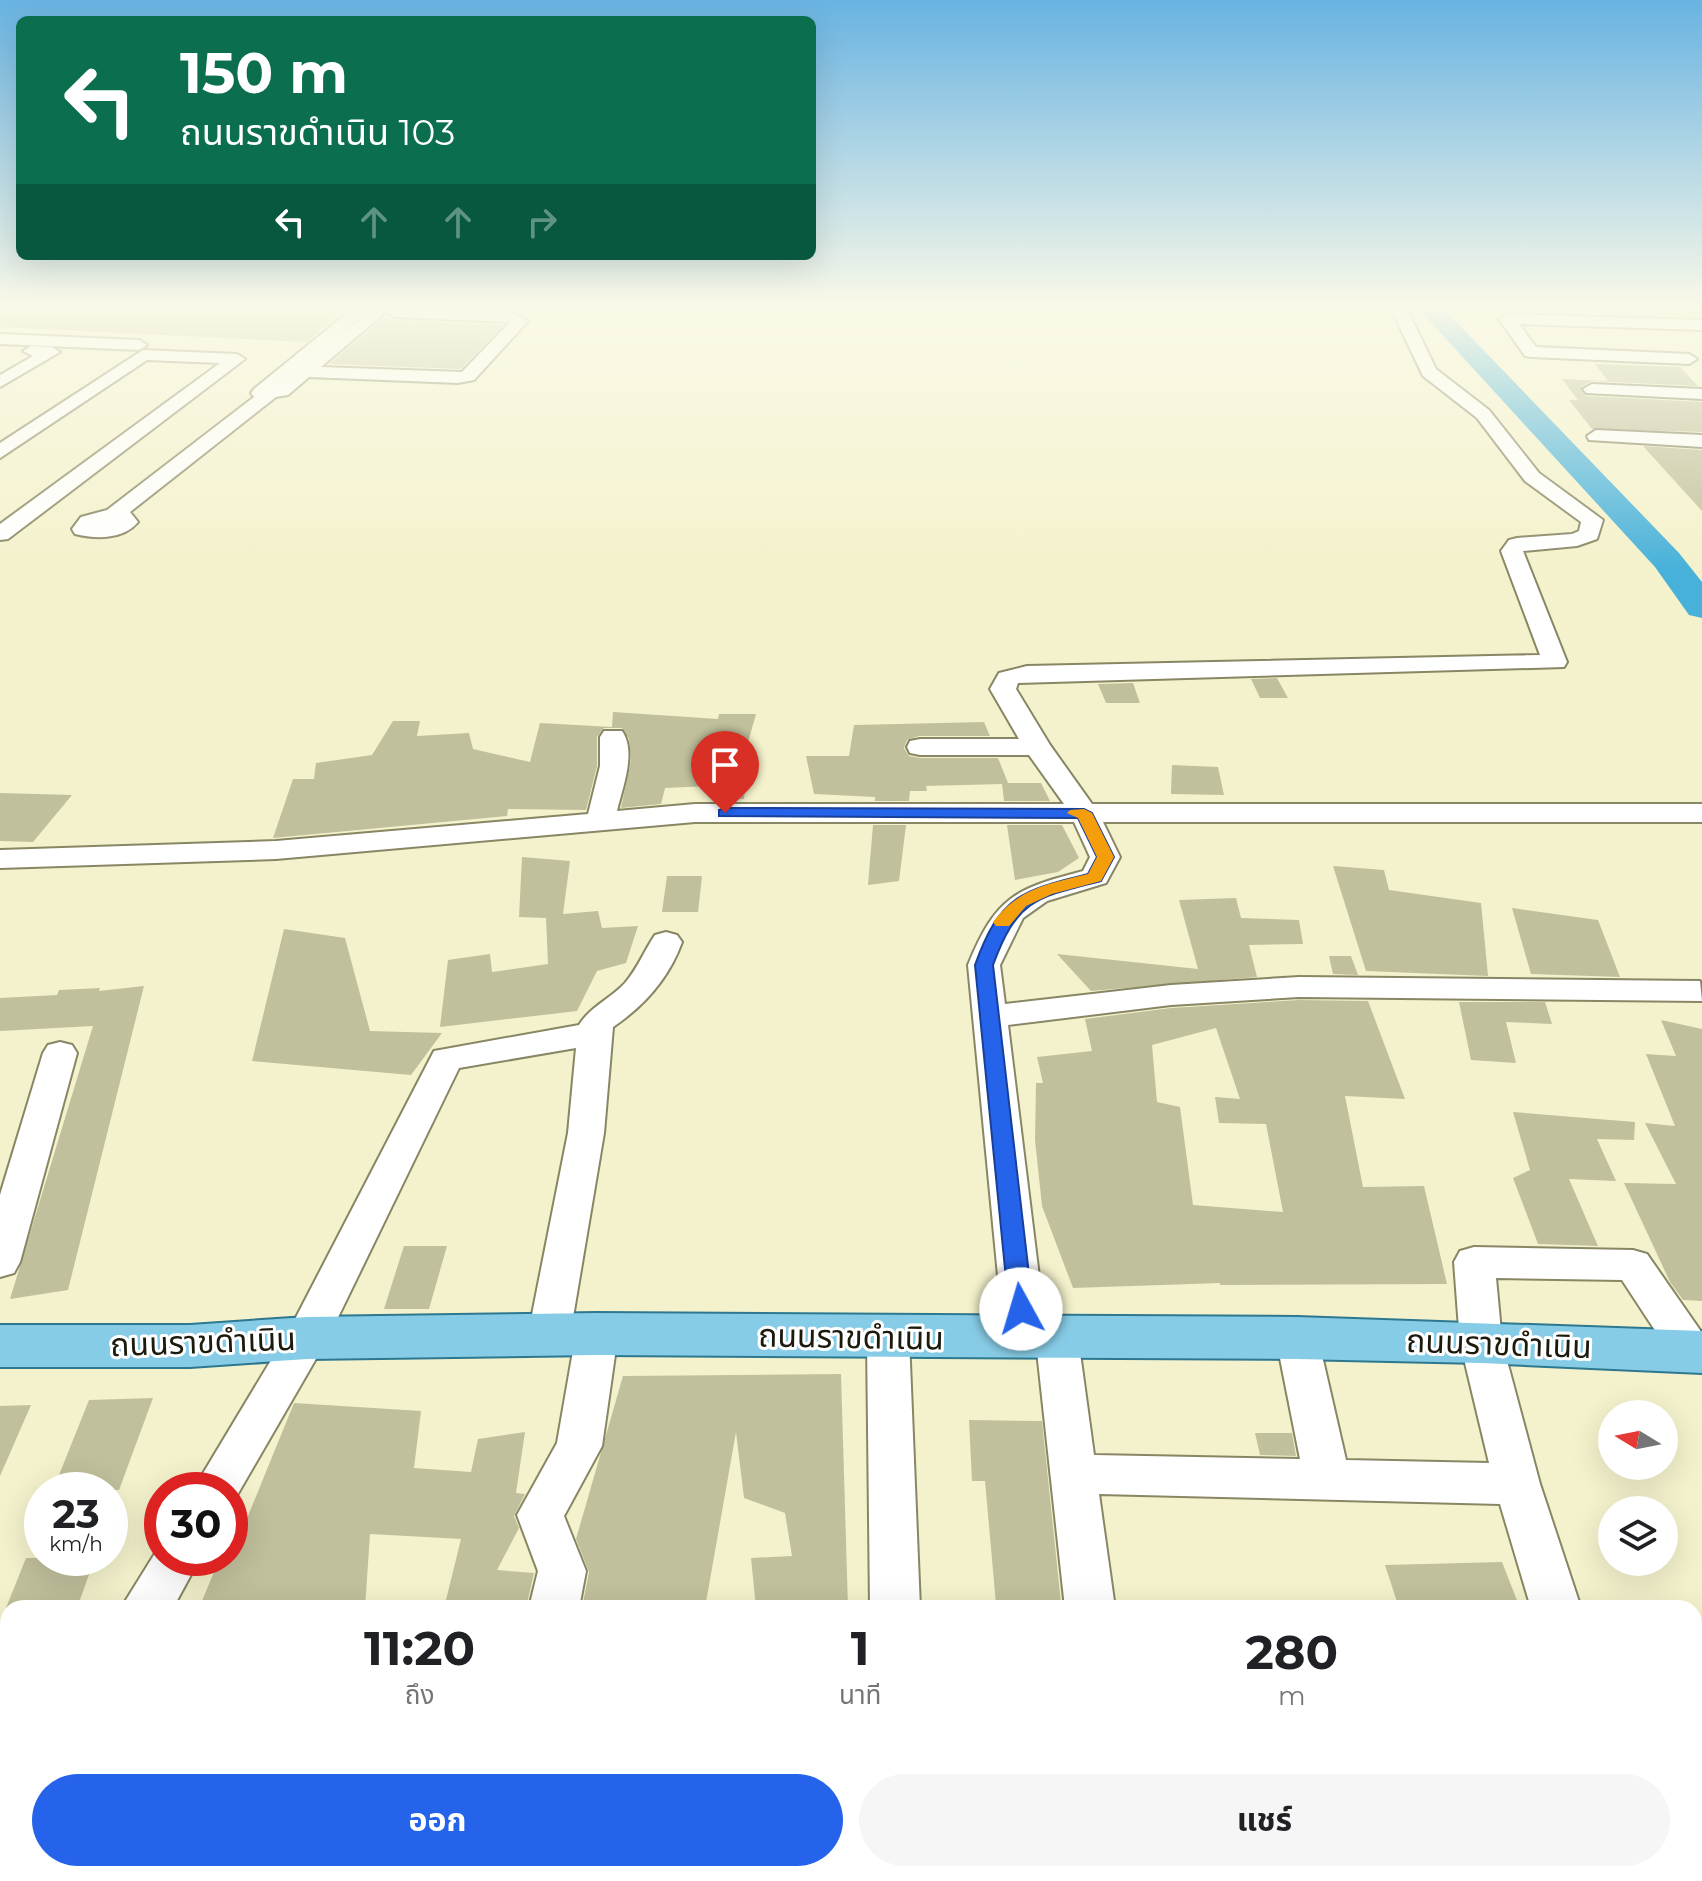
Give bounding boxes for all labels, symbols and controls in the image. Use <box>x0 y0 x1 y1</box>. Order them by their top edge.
text: 150 m <box>180 39 348 107</box>
icon: left <box>48 48 152 152</box>
text: ถนนราขดำเนิน 103 <box>180 110 455 154</box>
icon: left <box>268 200 312 244</box>
icon: ahead <box>352 200 396 244</box>
icon: ahead <box>436 200 480 244</box>
icon: right <box>520 200 564 244</box>
pin <box>691 731 759 813</box>
icon: arrive <box>703 743 747 787</box>
position arrow <box>979 1267 1063 1351</box>
street label: ถนนราขดำเนิน <box>758 1315 944 1358</box>
street label: ถนนราขดำเนิน <box>109 1319 297 1364</box>
street label: ถนนราขดำเนิน <box>1405 1321 1593 1366</box>
north arrow <box>1598 1400 1678 1480</box>
map controls <box>1598 1400 1678 1576</box>
speed limit sign: 30 <box>144 1472 248 1576</box>
text: 23 <box>52 1489 100 1538</box>
button: layers <box>1598 1496 1678 1576</box>
text: km/h <box>49 1532 103 1556</box>
text: 11:20 <box>364 1619 475 1677</box>
text: 1 <box>851 1619 870 1677</box>
text: 280 <box>1245 1623 1338 1681</box>
text: ถึง <box>405 1679 434 1711</box>
text: นาที <box>839 1679 881 1711</box>
text: m <box>1278 1680 1306 1712</box>
button: ออก <box>32 1774 843 1866</box>
button: แชร์ <box>859 1774 1670 1866</box>

